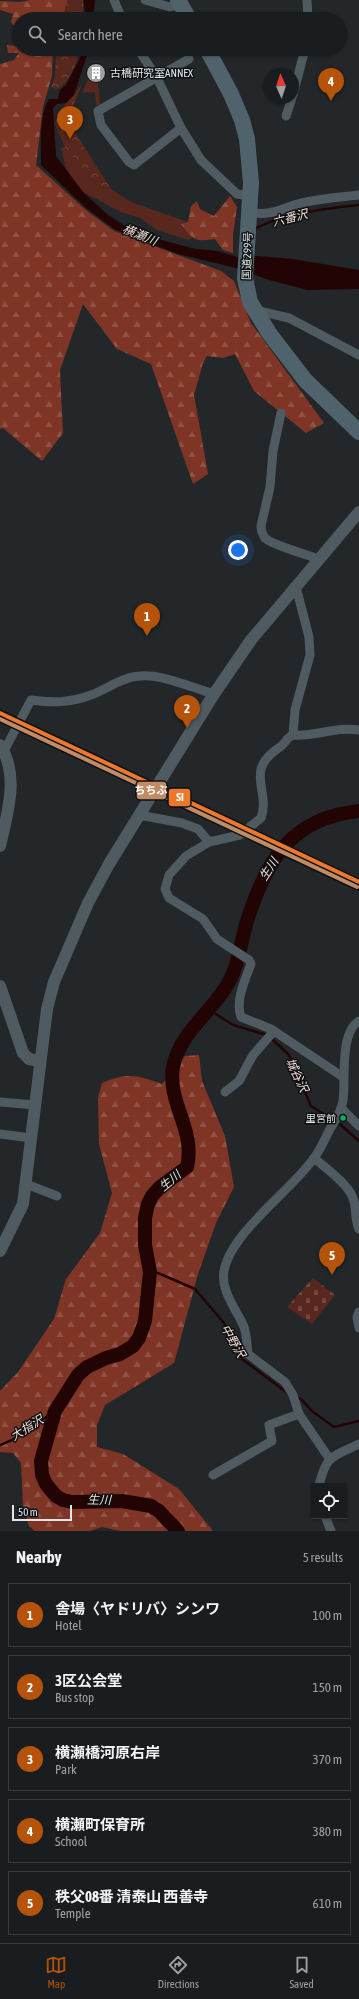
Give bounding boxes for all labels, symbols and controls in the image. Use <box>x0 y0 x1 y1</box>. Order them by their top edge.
search box <box>12 12 347 56</box>
icon: search <box>26 23 48 45</box>
text: Search here <box>58 26 123 43</box>
building icon: 古橋研究室ANNEX <box>85 62 107 84</box>
place label: 古橋研究室ANNEX <box>110 67 193 79</box>
north arrow <box>263 68 299 104</box>
pin: 4 <box>318 68 344 101</box>
pin: 3 <box>57 106 83 139</box>
water label: 六番沢 <box>271 206 311 229</box>
water label: 横瀬川 <box>121 222 161 249</box>
street label: 国道299号 <box>240 232 254 280</box>
your location <box>228 540 248 560</box>
pin: 1 <box>134 603 160 636</box>
pin: 2 <box>174 695 200 728</box>
line badge: ちちぶ <box>136 781 167 800</box>
text: ちちぶ <box>135 784 168 796</box>
line badge: SI <box>168 788 191 807</box>
text: SI <box>176 791 184 803</box>
water label: 生川 <box>257 853 282 883</box>
water label: 城谷沢 <box>283 1056 312 1096</box>
place label: 里宮前 <box>306 1113 336 1124</box>
marker: 里宮前 <box>338 1113 348 1123</box>
water label: 生川 <box>156 1167 185 1194</box>
pin: 5 <box>319 1242 345 1275</box>
water label: 中野沢 <box>218 1322 249 1362</box>
water label: 大指沢 <box>8 1411 48 1443</box>
map controls <box>311 1483 347 1519</box>
button: locate <box>311 1483 347 1519</box>
water label: 生川 <box>87 1493 113 1507</box>
scale bar <box>12 1503 72 1522</box>
text: 50 m <box>18 1506 38 1518</box>
text: Nearby <box>16 1547 62 1567</box>
text: 5 results <box>303 1550 343 1565</box>
text: 舎場〈ヤドリバ〉シンワ <box>55 1600 220 1617</box>
text: 1 <box>27 1608 33 1623</box>
text: 100 m <box>313 1608 342 1623</box>
text: Hotel <box>55 1618 82 1633</box>
text: 3区公会堂 <box>55 1672 122 1689</box>
text: 2 <box>27 1680 33 1695</box>
text: 150 m <box>313 1680 342 1695</box>
text: Bus stop <box>55 1690 94 1705</box>
text: 横瀬橋河原右岸 <box>55 1744 160 1761</box>
text: 3 <box>27 1752 33 1767</box>
text: 370 m <box>313 1752 342 1767</box>
text: Park <box>55 1762 77 1777</box>
text: 横瀬町保育所 <box>55 1816 145 1833</box>
text: 4 <box>27 1824 33 1839</box>
text: 380 m <box>313 1824 342 1839</box>
text: School <box>55 1834 87 1849</box>
text: 秩父08番 清泰山 西善寺 <box>55 1888 208 1905</box>
text: 5 <box>27 1896 33 1911</box>
text: 610 m <box>313 1896 342 1911</box>
text: Temple <box>55 1906 91 1921</box>
tab: Map <box>45 1954 67 1990</box>
tab: Directions <box>158 1954 199 1990</box>
tab: Saved <box>289 1954 314 1990</box>

